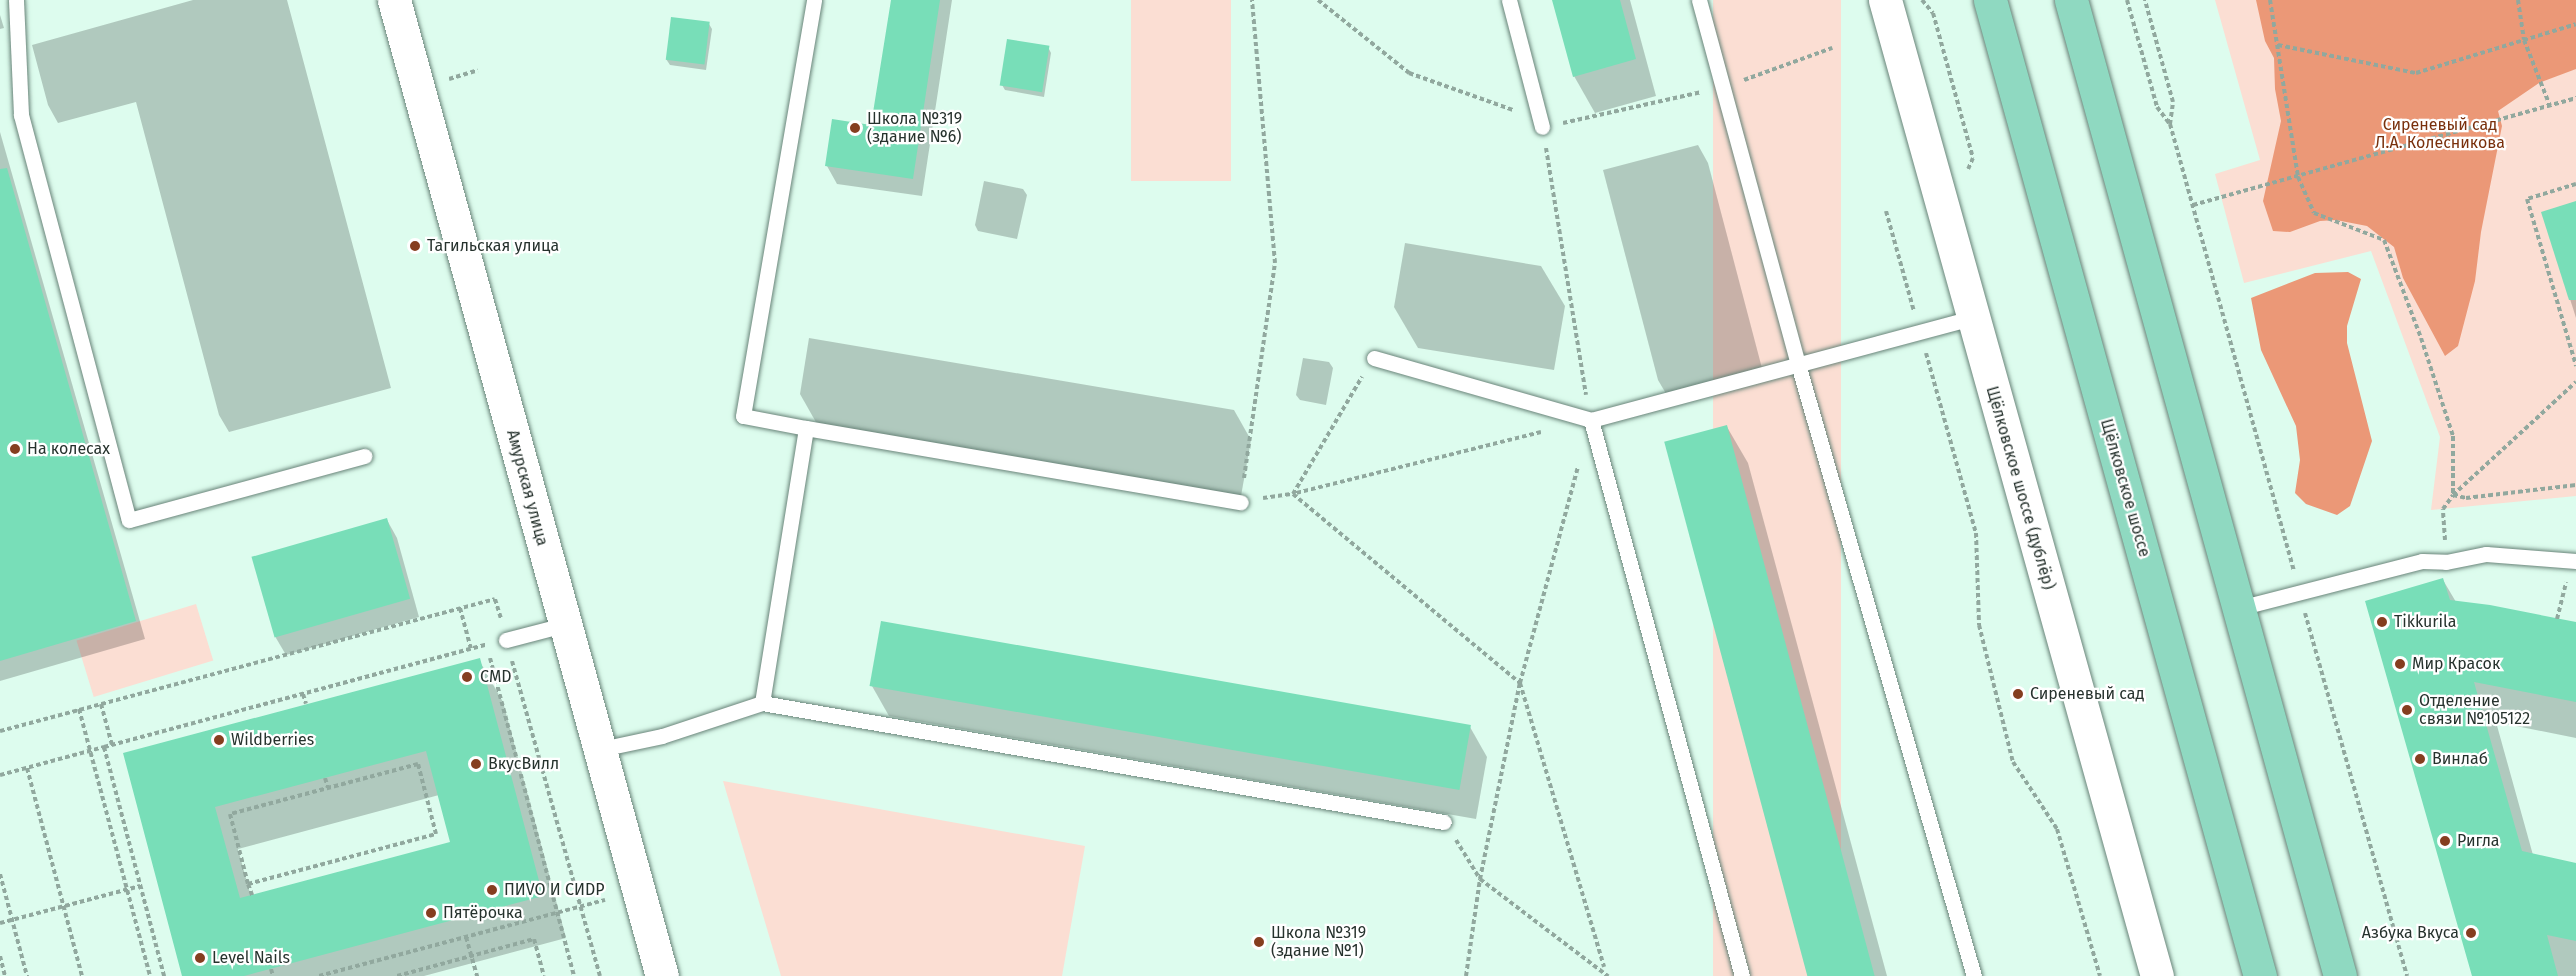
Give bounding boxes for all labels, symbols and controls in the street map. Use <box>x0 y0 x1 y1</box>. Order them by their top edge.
place label: Школа №319 (здание №6) <box>867 109 962 147</box>
park label: Сиреневый сад Л.А. Колесникова <box>2375 115 2505 153</box>
marker: Школа №319 (здание №6) <box>848 121 862 135</box>
place label: Тагильская улица <box>427 236 559 256</box>
marker: Тагильская улица <box>408 239 422 253</box>
street label: Щёлковское шоссе (дублёр) <box>1982 384 2058 592</box>
street label: Щёлковское шоссе <box>2096 417 2154 559</box>
street label: Амурская улица <box>502 428 552 548</box>
place label: На колесах <box>27 439 110 459</box>
marker: На колесах <box>8 442 22 456</box>
place label: Tikkurila <box>2394 612 2456 632</box>
marker: Tikkurila <box>2375 615 2389 629</box>
place label: Мир Красок <box>2412 654 2500 674</box>
marker: Мир Красок <box>2393 657 2407 671</box>
place label: CMD <box>480 667 512 687</box>
marker: CMD <box>458 668 476 686</box>
place label: Сиреневый сад <box>2030 684 2144 704</box>
marker: Сиреневый сад <box>2011 687 2025 701</box>
place label: Отделение связи №105122 <box>2419 691 2530 729</box>
marker: Отделение связи №105122 <box>2400 703 2414 717</box>
place label: Wildberries <box>231 730 314 750</box>
marker: Wildberries <box>212 733 226 747</box>
place label: Винлаб <box>2432 749 2488 769</box>
marker: Винлаб <box>2413 752 2427 766</box>
place label: ВкусВилл <box>488 754 559 774</box>
marker: ВкусВилл <box>469 757 483 771</box>
place label: Ригла <box>2457 831 2500 851</box>
marker: Ригла <box>2438 834 2452 848</box>
place label: ПИVO И СИDР <box>504 880 605 900</box>
marker: ПИVO И СИDР <box>485 883 499 897</box>
place label: Пятёрочка <box>443 903 523 923</box>
marker: Пятёрочка <box>424 906 438 920</box>
place label: Школа №319 (здание №1) <box>1271 923 1366 961</box>
place label: Азбука Вкуса <box>2362 923 2459 943</box>
marker: Азбука Вкуса <box>2464 926 2478 940</box>
marker: Школа №319 (здание №1) <box>1252 935 1266 949</box>
place label: Level Nails <box>212 948 290 968</box>
marker: Level Nails <box>193 951 207 965</box>

